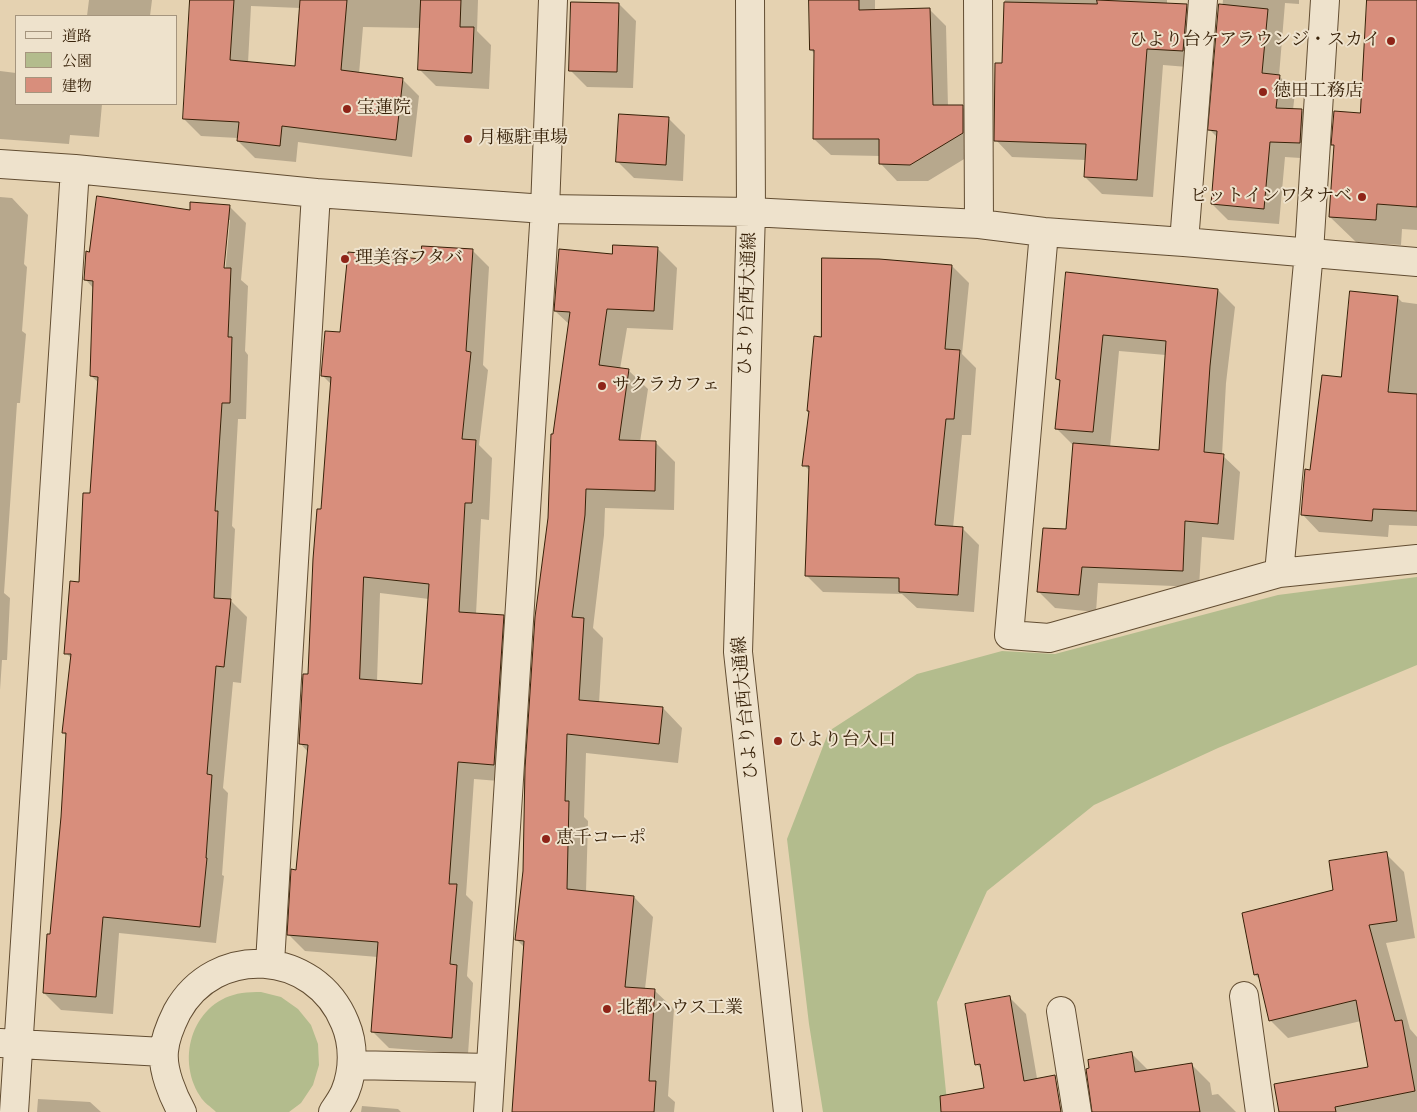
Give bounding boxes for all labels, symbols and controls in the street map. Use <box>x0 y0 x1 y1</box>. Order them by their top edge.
legend <box>15 15 178 105</box>
text: 道路 <box>62 26 92 46</box>
place label: ひより台ケアラウンジ・スカイ <box>1129 30 1381 52</box>
marker: ひより台ケアラウンジ・スカイ <box>1385 35 1397 47</box>
text: 公園 <box>62 51 92 71</box>
text: 建物 <box>62 76 92 96</box>
place label: 徳田工務店 <box>1273 81 1363 103</box>
marker: 徳田工務店 <box>1257 86 1269 98</box>
place label: 宝蓮院 <box>357 98 411 120</box>
marker: 宝蓮院 <box>341 103 353 115</box>
place label: 月極駐車場 <box>478 128 568 150</box>
marker: 月極駐車場 <box>462 133 474 145</box>
place label: ピットインワタナベ <box>1190 186 1352 208</box>
marker: ピットインワタナベ <box>1356 191 1368 203</box>
street label: ひより台西大通線 <box>735 232 761 376</box>
place label: 理美容フタバ <box>355 248 463 270</box>
marker: 理美容フタバ <box>339 253 351 265</box>
place label: サクラカフェ <box>612 375 720 397</box>
marker: サクラカフェ <box>596 380 608 392</box>
street label: ひより台西大通線 <box>729 635 763 781</box>
place label: ひより台入口 <box>788 730 896 752</box>
marker: ひより台入口 <box>772 735 784 747</box>
place label: 恵千コーポ <box>556 828 646 850</box>
marker: 恵千コーポ <box>540 833 552 845</box>
place label: 北都ハウス工業 <box>617 998 743 1020</box>
marker: 北都ハウス工業 <box>601 1003 613 1015</box>

